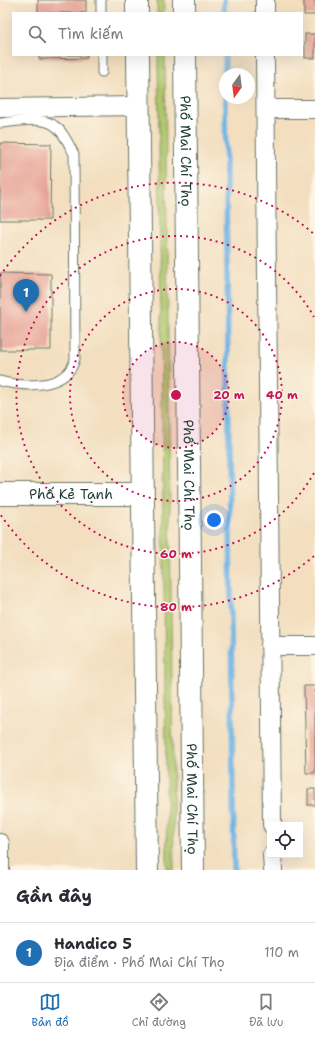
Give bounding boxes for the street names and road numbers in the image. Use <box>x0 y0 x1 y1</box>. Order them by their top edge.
street label: Phố Mai Chí Thọ <box>176 95 195 207</box>
street label: Phố Mai Chí Thọ <box>180 419 199 531</box>
street label: Phố Kẻ Tạnh <box>29 485 113 503</box>
street label: Phố Mai Chí Thọ <box>183 743 202 855</box>

